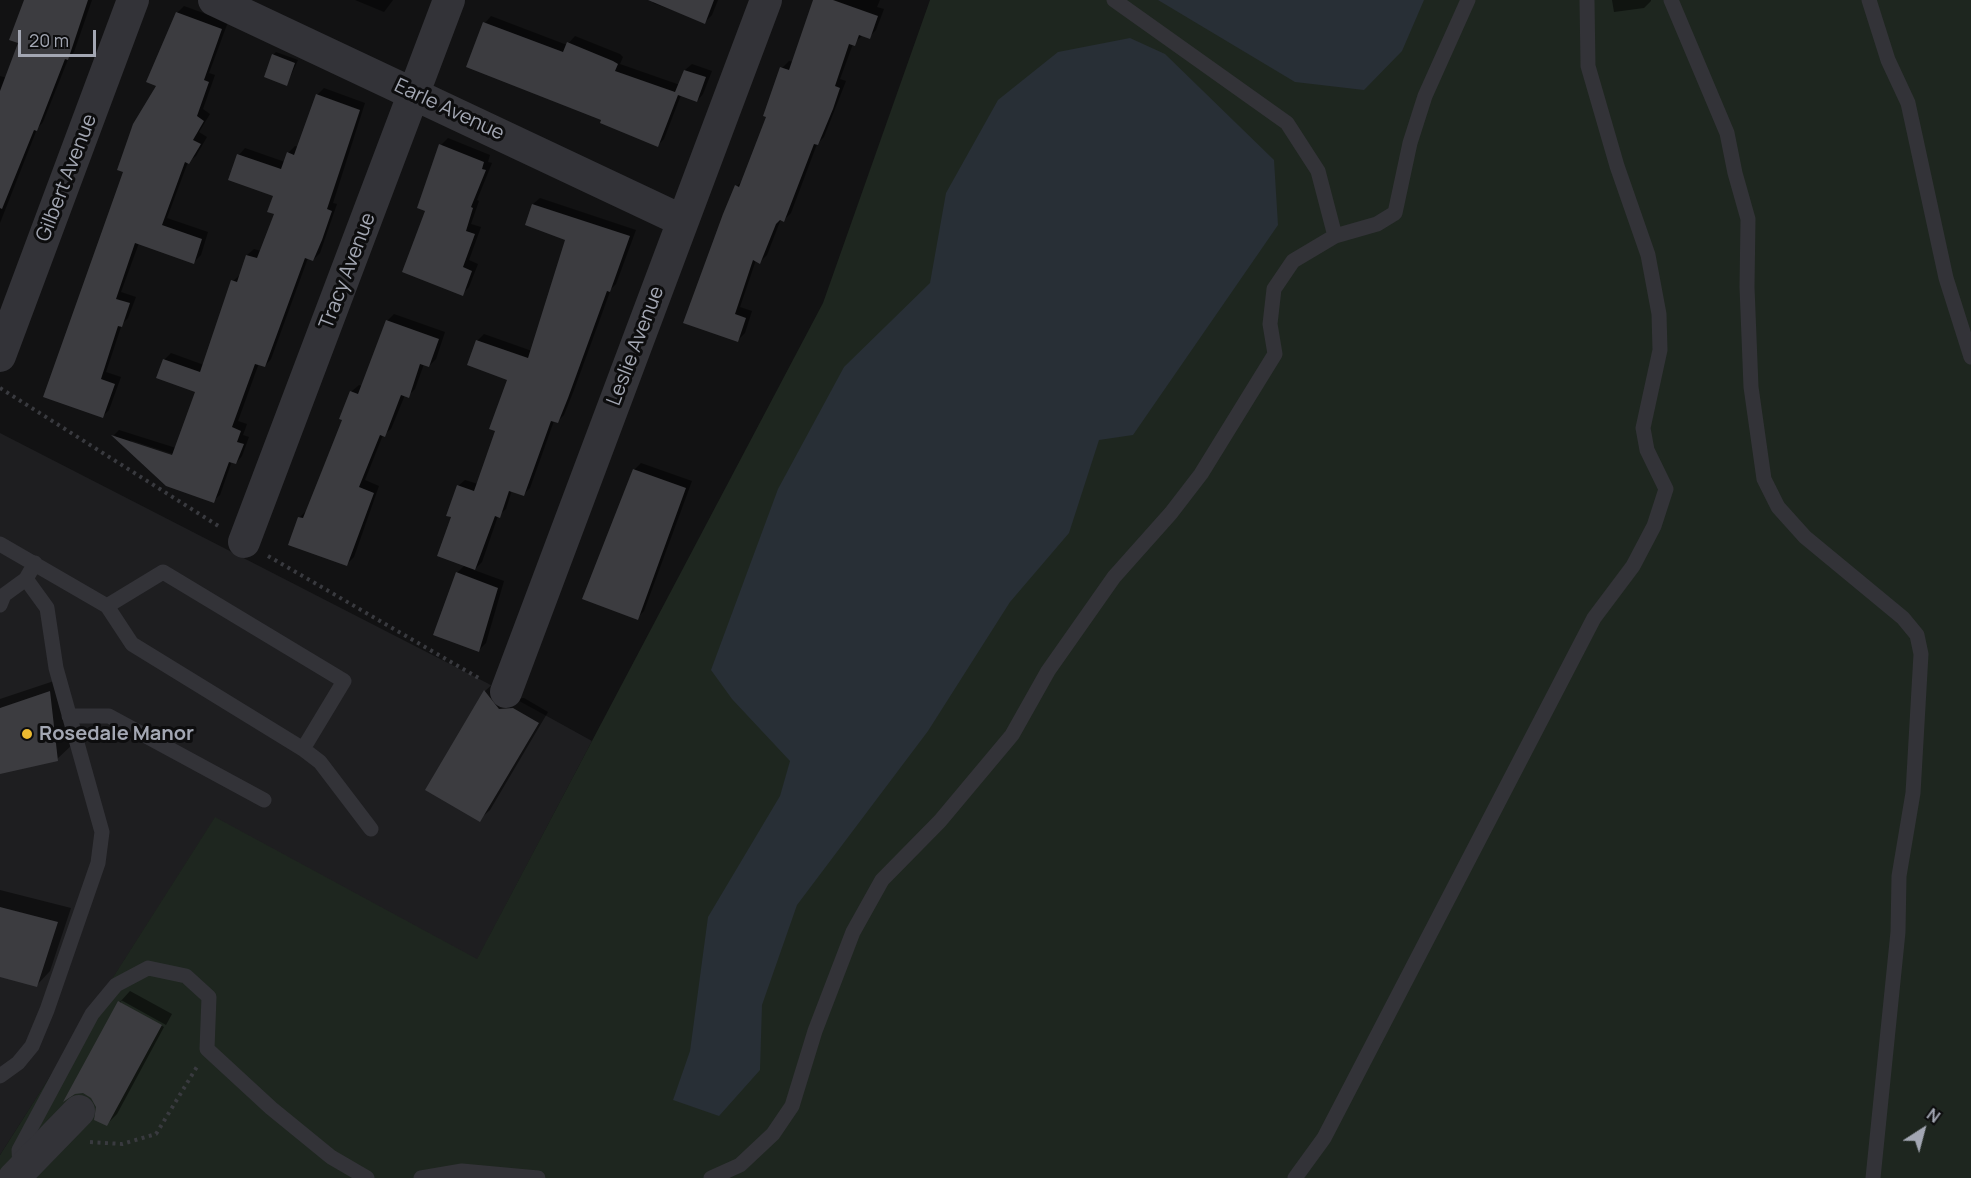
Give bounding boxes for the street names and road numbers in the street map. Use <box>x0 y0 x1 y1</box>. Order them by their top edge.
street label: Earle Avenue <box>390 74 508 146</box>
street label: Gilbert Avenue <box>32 111 102 245</box>
street label: Tracy Avenue <box>315 209 381 333</box>
street label: Leslie Avenue <box>602 283 670 409</box>

